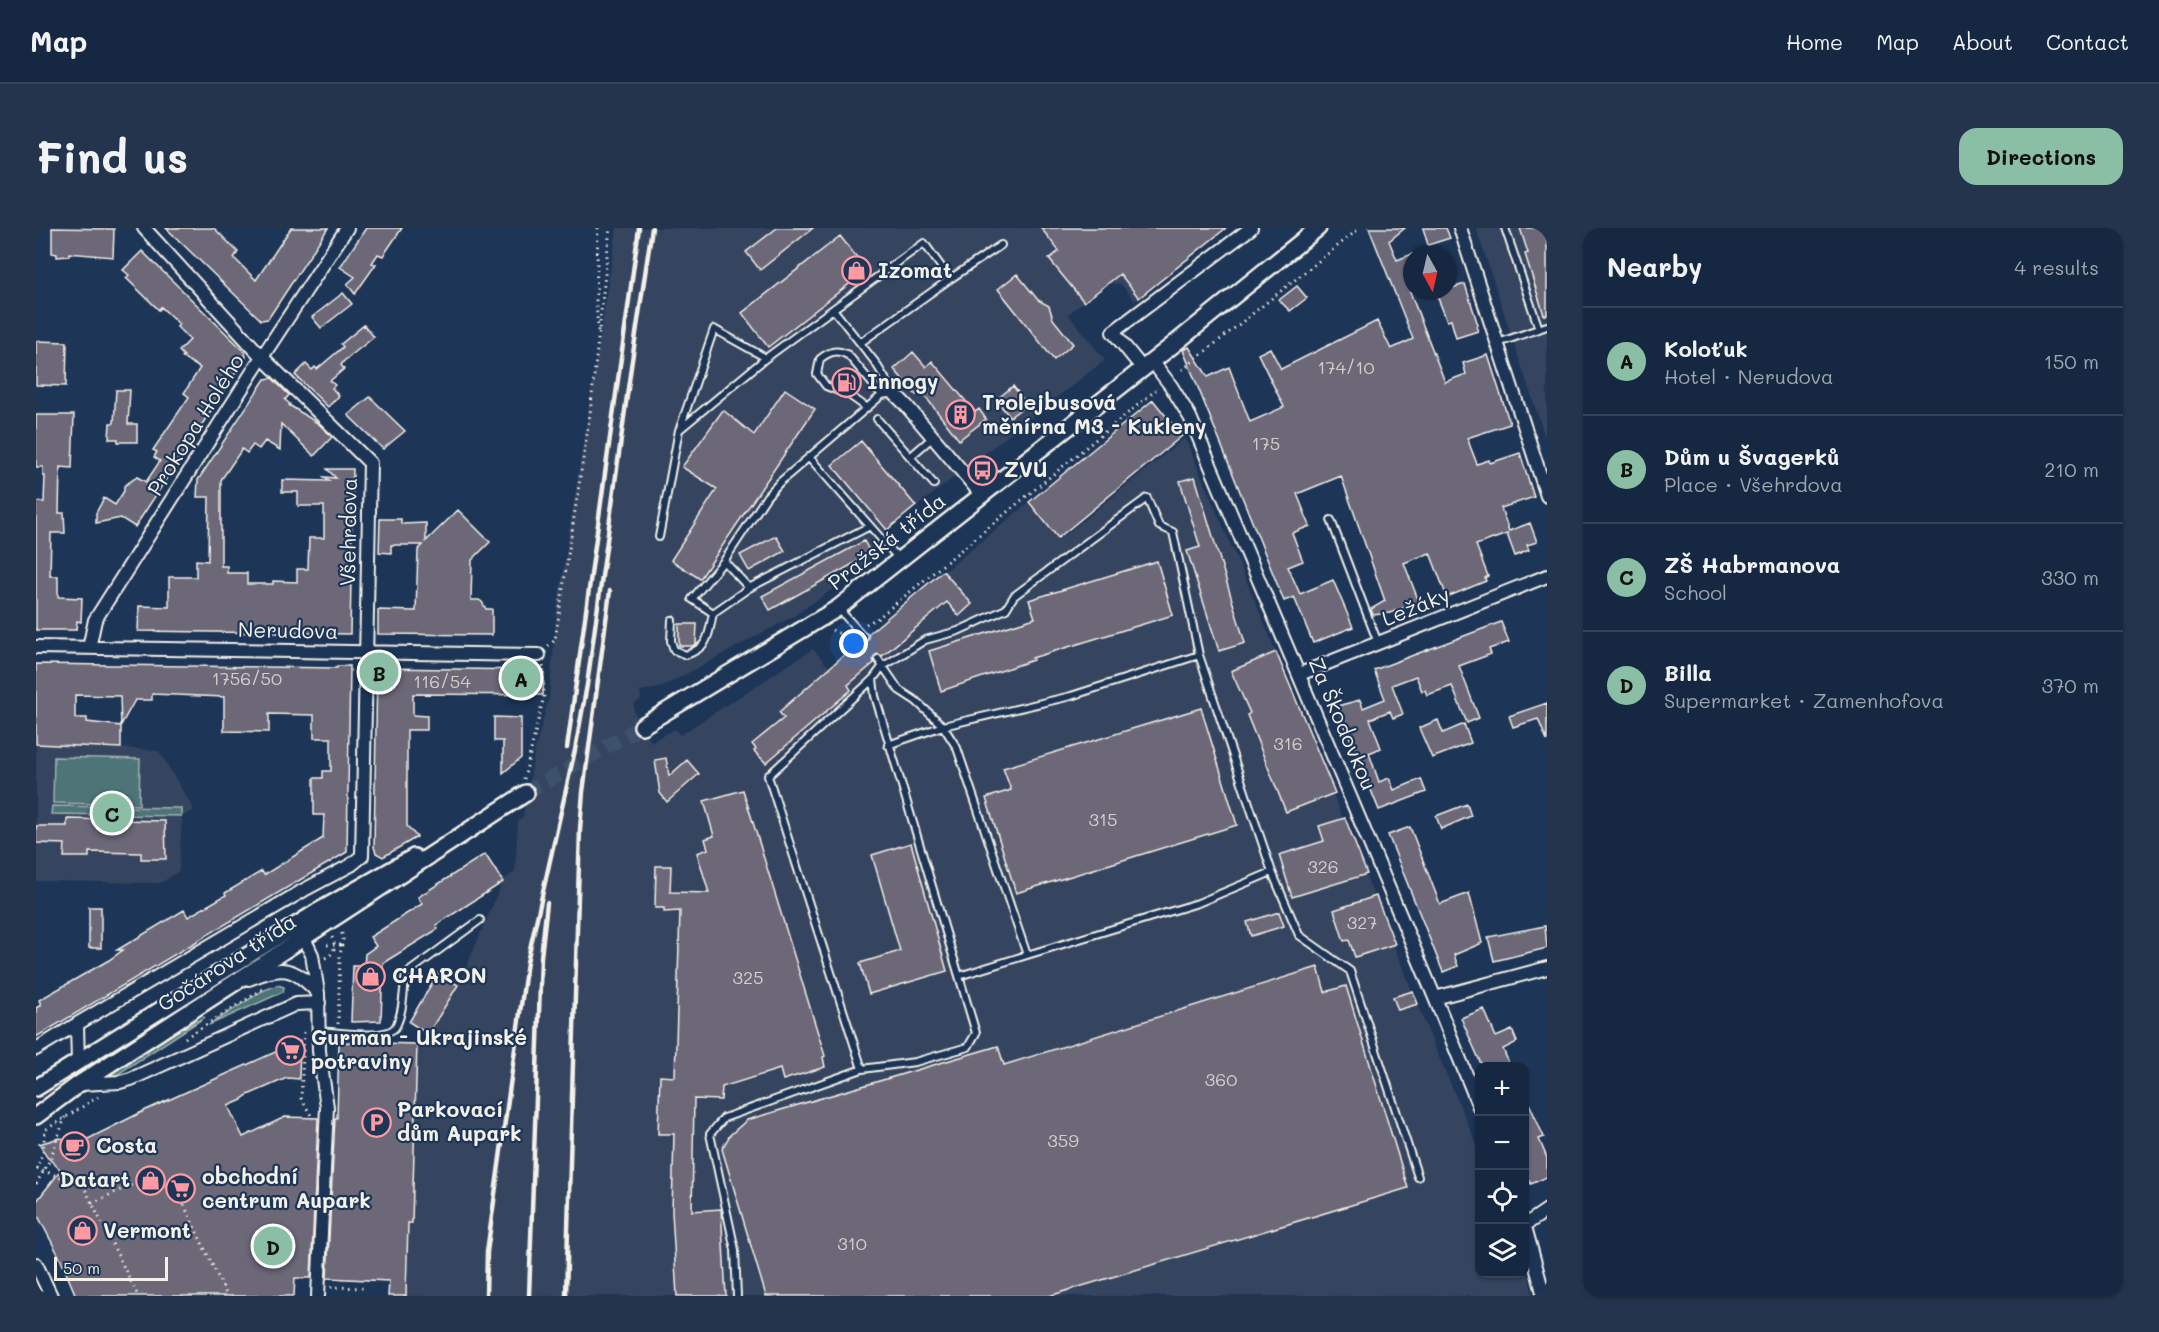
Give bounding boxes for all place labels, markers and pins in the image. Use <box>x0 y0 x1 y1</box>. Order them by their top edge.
shop icon: Izomat <box>841 255 873 287</box>
place label: Izomat <box>878 256 952 283</box>
fuel station icon: Innogy <box>830 366 862 398</box>
place label: Innogy <box>867 367 938 395</box>
place label: Trolejbusová měnírna M3 - Kukleny <box>982 388 1206 440</box>
building icon: Trolejbusová měnírna M3 - Kukleny <box>945 399 977 431</box>
bus stop icon: ZVU <box>967 454 999 486</box>
place label: ZVU <box>1004 455 1048 482</box>
pin: B <box>360 650 398 694</box>
pin: A <box>502 656 540 700</box>
pin: C <box>92 790 132 836</box>
shop icon: CHARON <box>355 960 387 992</box>
place label: CHARON <box>392 961 487 988</box>
place label: Gurman - Ukrajinské potraviny <box>311 1023 527 1075</box>
supermarket icon: Gurman - Ukrajinské potraviny <box>274 1034 306 1066</box>
place label: Parkovací dům Aupark <box>397 1095 522 1146</box>
parking icon: Parkovací dům Aupark <box>360 1106 392 1138</box>
cafe icon: Costa <box>59 1130 91 1162</box>
place label: Costa <box>96 1131 157 1158</box>
place label: obchodní centrum Aupark <box>202 1162 371 1213</box>
shop icon: Datart <box>135 1164 167 1196</box>
place label: Datart <box>60 1165 130 1192</box>
supermarket icon: obchodní centrum Aupark <box>165 1173 197 1205</box>
shop icon: Vermont <box>66 1215 98 1247</box>
place label: Vermont <box>103 1216 191 1243</box>
pin: D <box>254 1224 292 1268</box>

